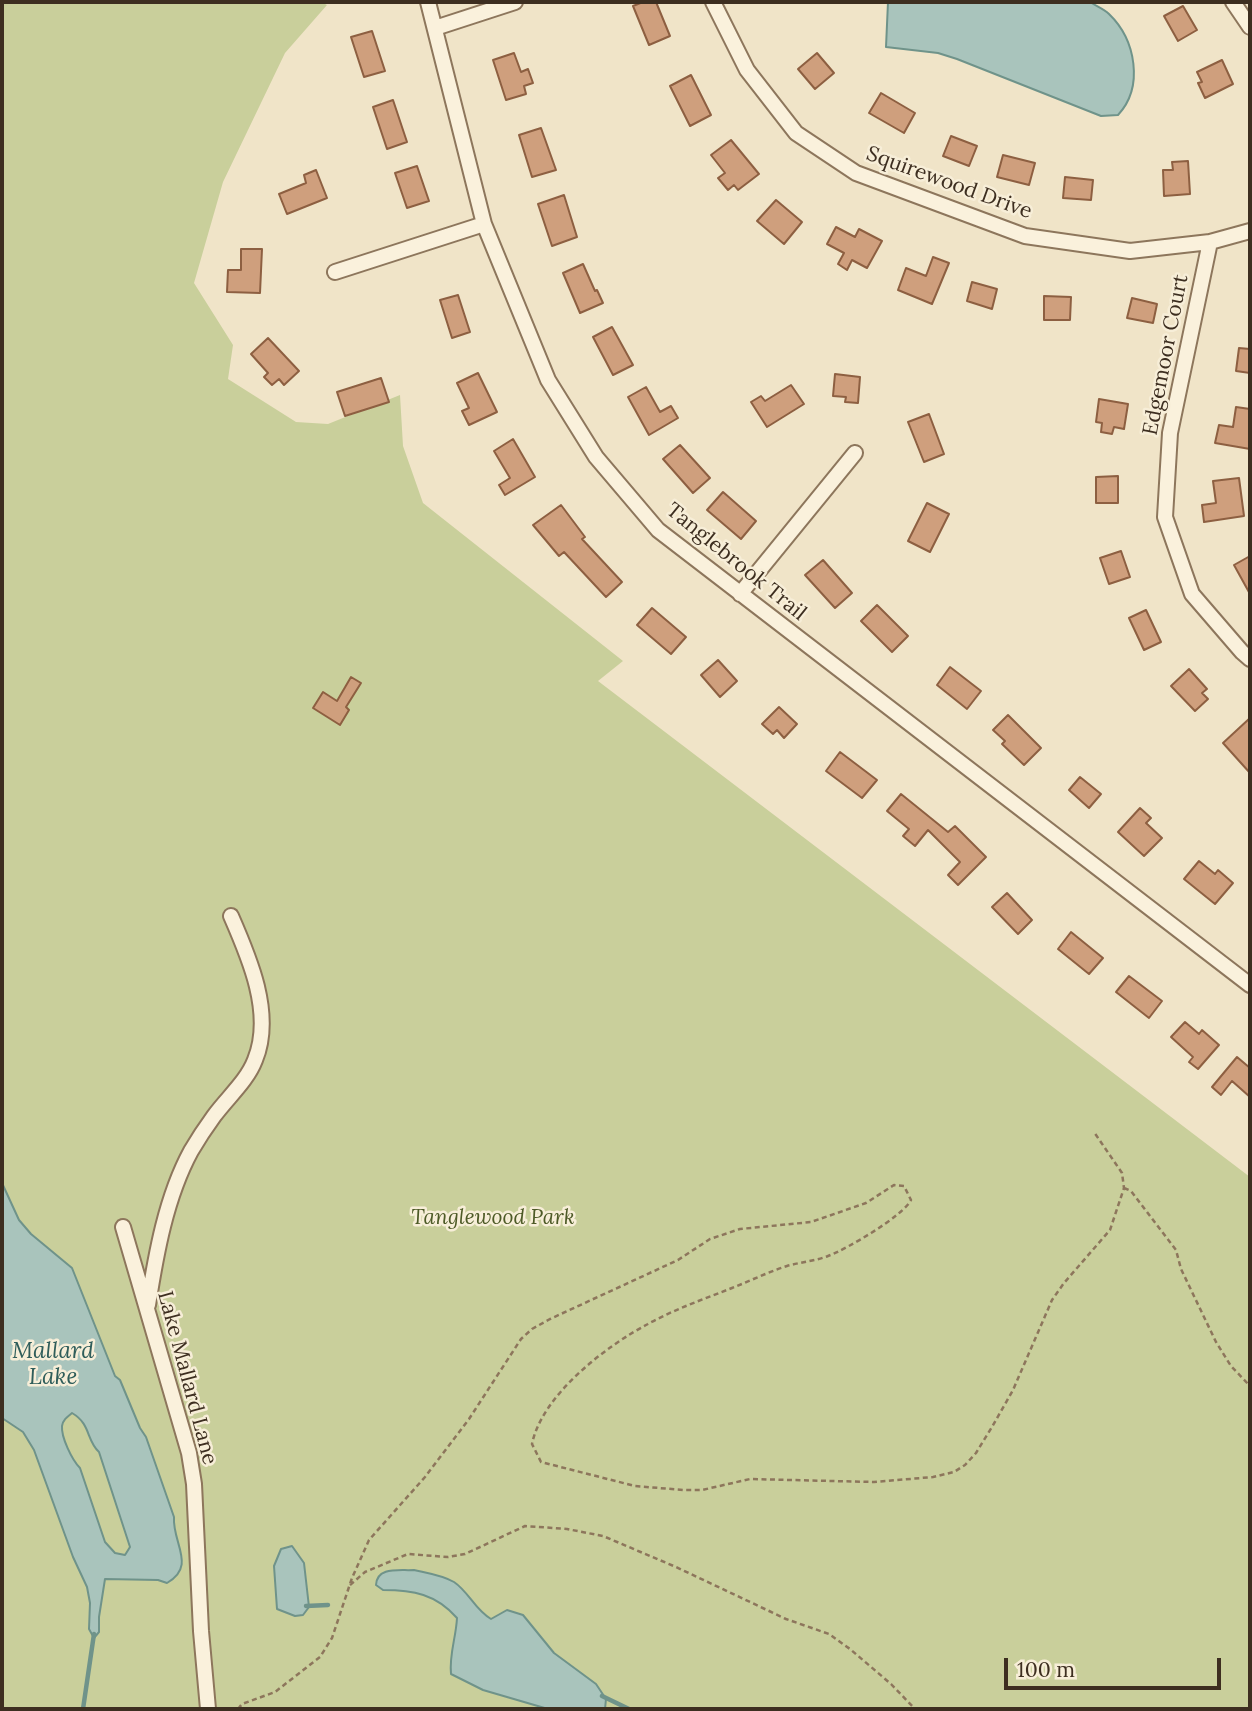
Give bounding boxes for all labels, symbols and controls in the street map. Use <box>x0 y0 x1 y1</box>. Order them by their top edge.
street label: Squirewood Drive <box>863 141 1035 225</box>
street label: Edgemoor Court <box>1138 272 1194 438</box>
street label: Tanglebrook Trail <box>661 498 811 626</box>
park label: Tanglewood Park <box>411 1205 575 1231</box>
street label: Lake Mallard Lane <box>152 1289 222 1467</box>
water label: Mallard Lake <box>12 1337 94 1391</box>
scale bar <box>1007 1644 1224 1688</box>
text: 100 m <box>1017 1656 1075 1683</box>

